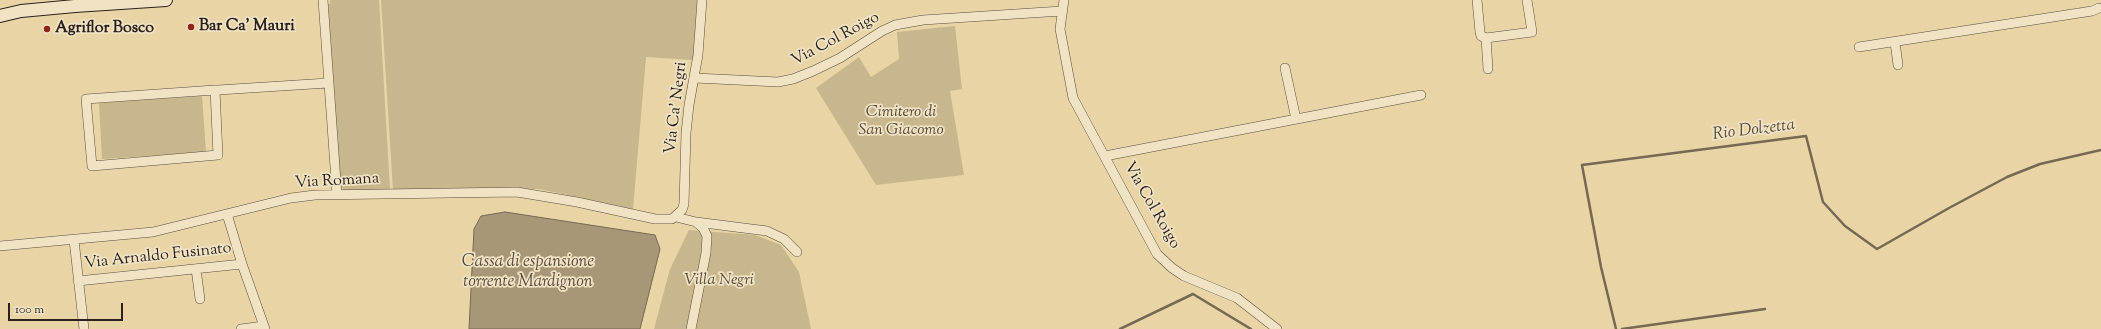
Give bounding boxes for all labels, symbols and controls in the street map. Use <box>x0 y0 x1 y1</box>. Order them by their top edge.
street label: Via Col Roigo <box>789 9 883 71</box>
place label: Bar Ca' Mauri <box>199 17 295 37</box>
place label: Agriflor Bosco <box>55 19 154 39</box>
marker: Bar Ca' Mauri <box>186 22 196 32</box>
marker: Agriflor Bosco <box>42 24 52 34</box>
street label: Via Ca' Negri <box>662 61 692 155</box>
park label: Cimitero di San Giacomo <box>858 103 944 141</box>
water label: Rio Dolzetta <box>1712 116 1796 146</box>
street label: Via Col Roigo <box>1118 159 1184 253</box>
street label: Via Romana <box>294 170 380 194</box>
street label: Via Arnaldo Fusinato <box>84 240 232 274</box>
water label: Cassa di espansione torrente Mardignon <box>462 253 594 293</box>
park label: Villa Negri <box>684 271 754 291</box>
scale bar <box>10 295 125 321</box>
text: 100 m <box>15 301 44 319</box>

